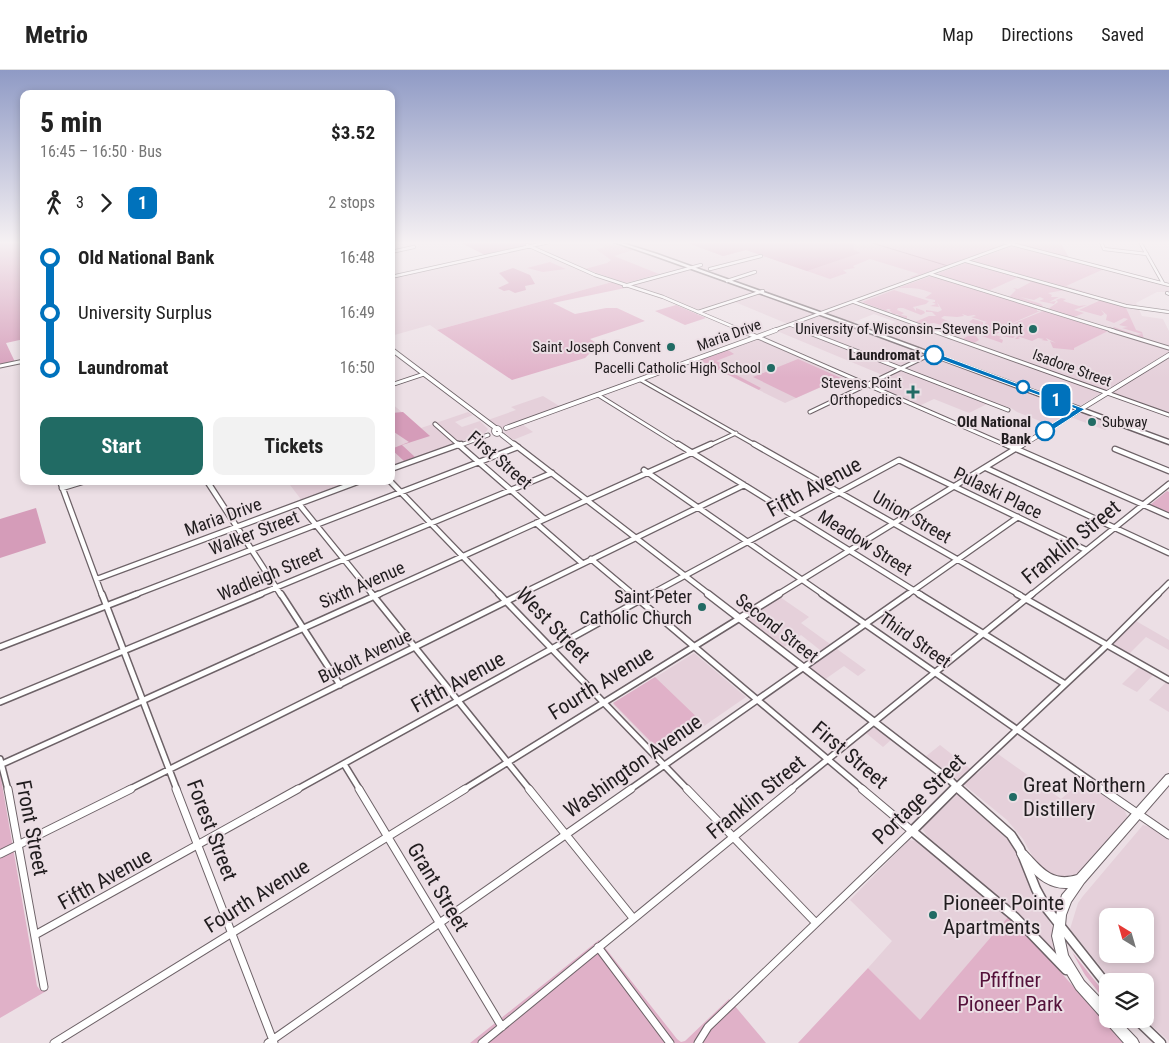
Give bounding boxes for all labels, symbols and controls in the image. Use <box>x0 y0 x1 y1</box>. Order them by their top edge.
text: Metrio <box>25 21 88 49</box>
text: Map <box>942 24 973 45</box>
text: Directions <box>1001 24 1073 45</box>
text: Saved <box>1101 24 1144 45</box>
text: 5 min <box>40 106 102 139</box>
text: $3.52 <box>331 121 375 144</box>
text: 16:45 – 16:50 · Bus <box>40 142 162 161</box>
icon: walk <box>40 189 68 217</box>
icon: forward <box>92 189 120 217</box>
text: 1 <box>138 192 147 213</box>
text: 3 <box>76 193 84 212</box>
text: 2 stops <box>328 193 375 212</box>
text: Old National Bank <box>78 246 214 269</box>
text: 16:48 <box>340 248 375 267</box>
text: University Surplus <box>78 301 212 324</box>
text: 16:49 <box>340 303 375 322</box>
street label: Maria Drive <box>694 315 764 355</box>
place label: University of Wisconsin–Stevens Point <box>795 320 1023 338</box>
marker: University of Wisconsin–Stevens Point <box>1027 323 1039 335</box>
place label: Saint Joseph Convent <box>532 338 661 356</box>
marker: Saint Joseph Convent <box>665 341 677 353</box>
marker: Laundromat <box>924 345 944 365</box>
street label: Isadore Street <box>1030 345 1114 391</box>
place label: Laundromat <box>849 346 920 364</box>
text: Laundromat <box>78 356 168 379</box>
text: 16:50 <box>340 358 375 377</box>
place label: Pacelli Catholic High School <box>594 359 761 377</box>
marker: Pacelli Catholic High School <box>765 362 777 374</box>
place label: Stevens Point Orthopedics <box>821 374 902 409</box>
unlabelled marker <box>1016 380 1030 394</box>
line badge: 1 <box>1040 384 1072 416</box>
marker: Stevens Point Orthopedics <box>906 385 920 399</box>
text: 1 <box>1051 389 1061 410</box>
place label: Old National Bank <box>957 413 1032 448</box>
place label: Subway <box>1102 413 1148 431</box>
marker: Subway <box>1086 416 1098 428</box>
button: Start <box>40 417 203 475</box>
button: Tickets <box>213 417 375 475</box>
marker: Old National Bank <box>1035 421 1055 441</box>
street label: First Street <box>464 426 537 493</box>
street label: Fifth Avenue <box>763 452 865 522</box>
street label: Pulaski Place <box>951 462 1046 523</box>
street label: Union Street <box>869 486 955 547</box>
street label: Maria Drive <box>181 493 264 540</box>
street label: Franklin Street <box>1017 495 1125 589</box>
street label: Meadow Street <box>814 505 916 580</box>
street label: Walker Street <box>206 506 302 559</box>
street label: Wadleigh Street <box>214 542 325 605</box>
street label: Sixth Avenue <box>316 556 408 613</box>
street label: West Street <box>511 582 595 668</box>
place label: Saint Peter Catholic Church <box>579 586 693 628</box>
street label: Second Street <box>732 589 823 666</box>
marker: Saint Peter Catholic Church <box>696 601 708 613</box>
street label: Third Street <box>875 607 955 672</box>
street label: Bukolt Avenue <box>315 624 415 687</box>
street label: Fourth Avenue <box>544 641 658 725</box>
street label: Fifth Avenue <box>407 646 509 718</box>
street label: Washington Avenue <box>559 709 707 823</box>
street label: First Street <box>807 717 893 793</box>
street label: Portage Street <box>868 749 970 849</box>
street label: Franklin Street <box>702 750 810 844</box>
place label: Great Northern Distillery <box>1023 773 1146 821</box>
street label: Forest Street <box>182 776 242 884</box>
street label: Front Street <box>11 778 53 878</box>
marker: Great Northern Distillery <box>1007 791 1019 803</box>
street label: Grant Street <box>402 838 474 936</box>
street label: Fifth Avenue <box>54 843 156 915</box>
street label: Fourth Avenue <box>200 854 314 938</box>
place label: Pioneer Pointe Apartments <box>943 891 1064 939</box>
north arrow <box>1099 908 1154 962</box>
map controls <box>1099 908 1154 1028</box>
marker: Pioneer Pointe Apartments <box>927 909 939 921</box>
park label: Pfiffner Pioneer Park <box>957 968 1063 1016</box>
button: layers <box>1099 973 1154 1028</box>

